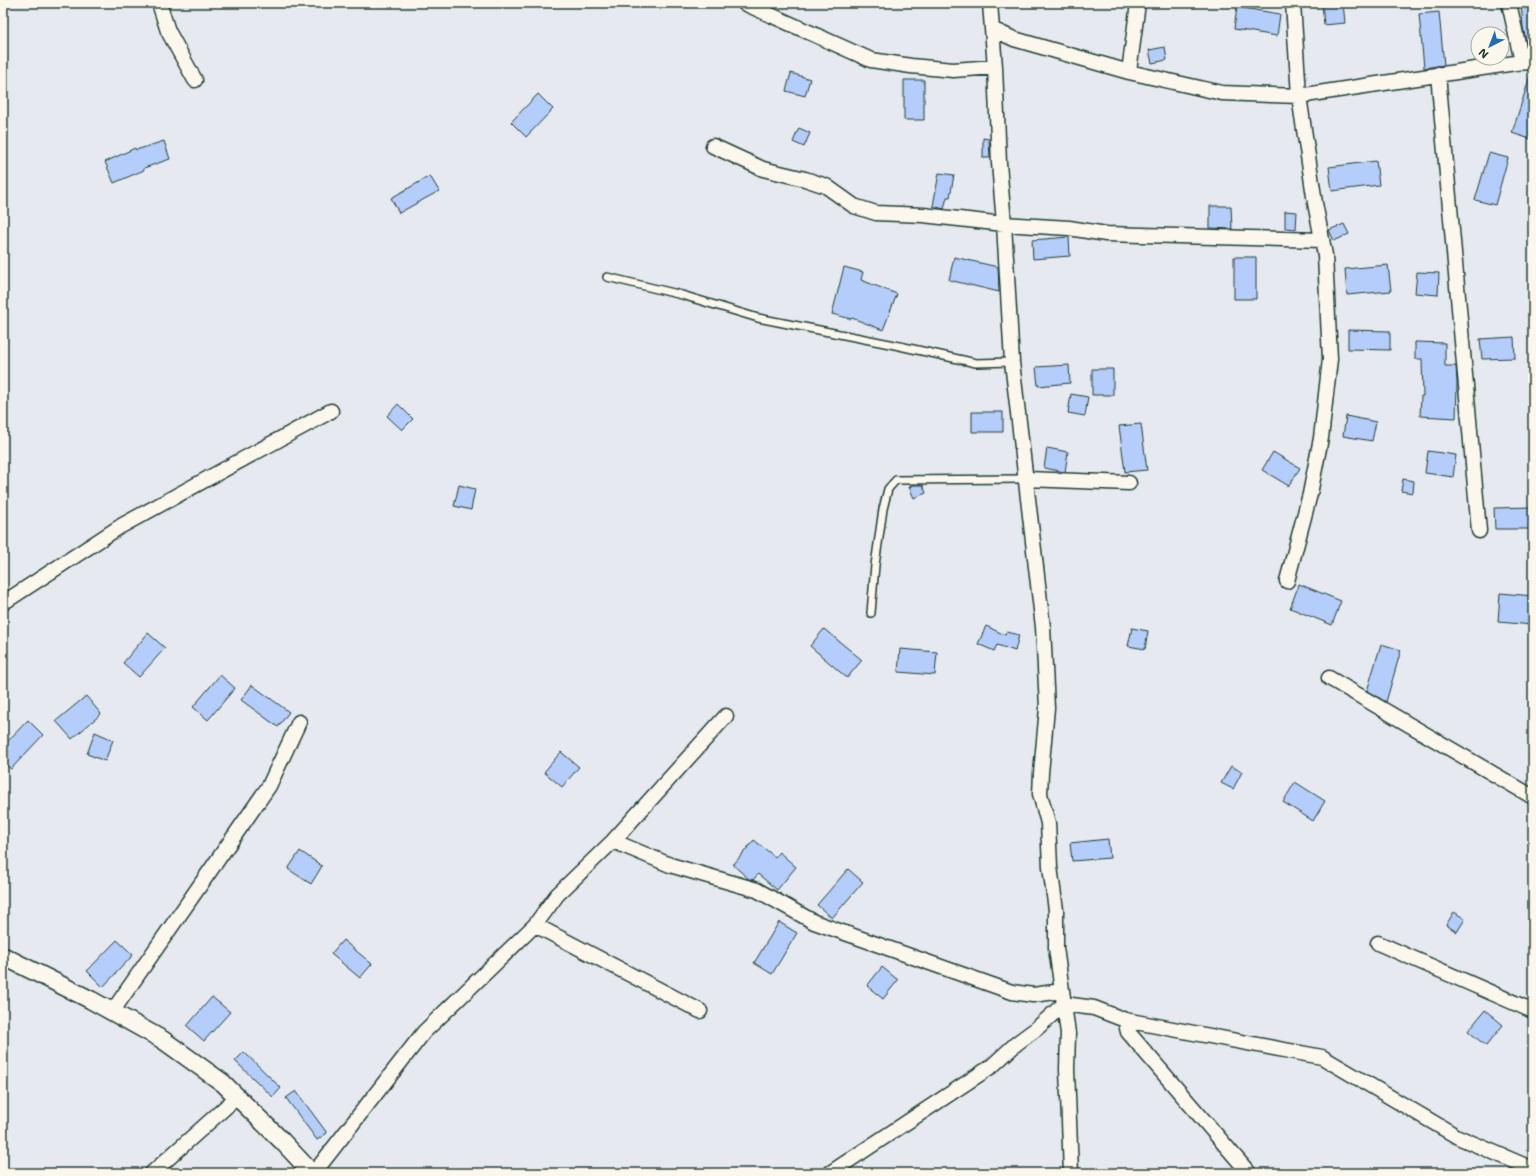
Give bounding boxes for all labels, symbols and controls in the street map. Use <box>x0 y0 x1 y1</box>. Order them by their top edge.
north arrow <box>1470 26 1510 66</box>
text: N <box>1475 44 1492 62</box>

